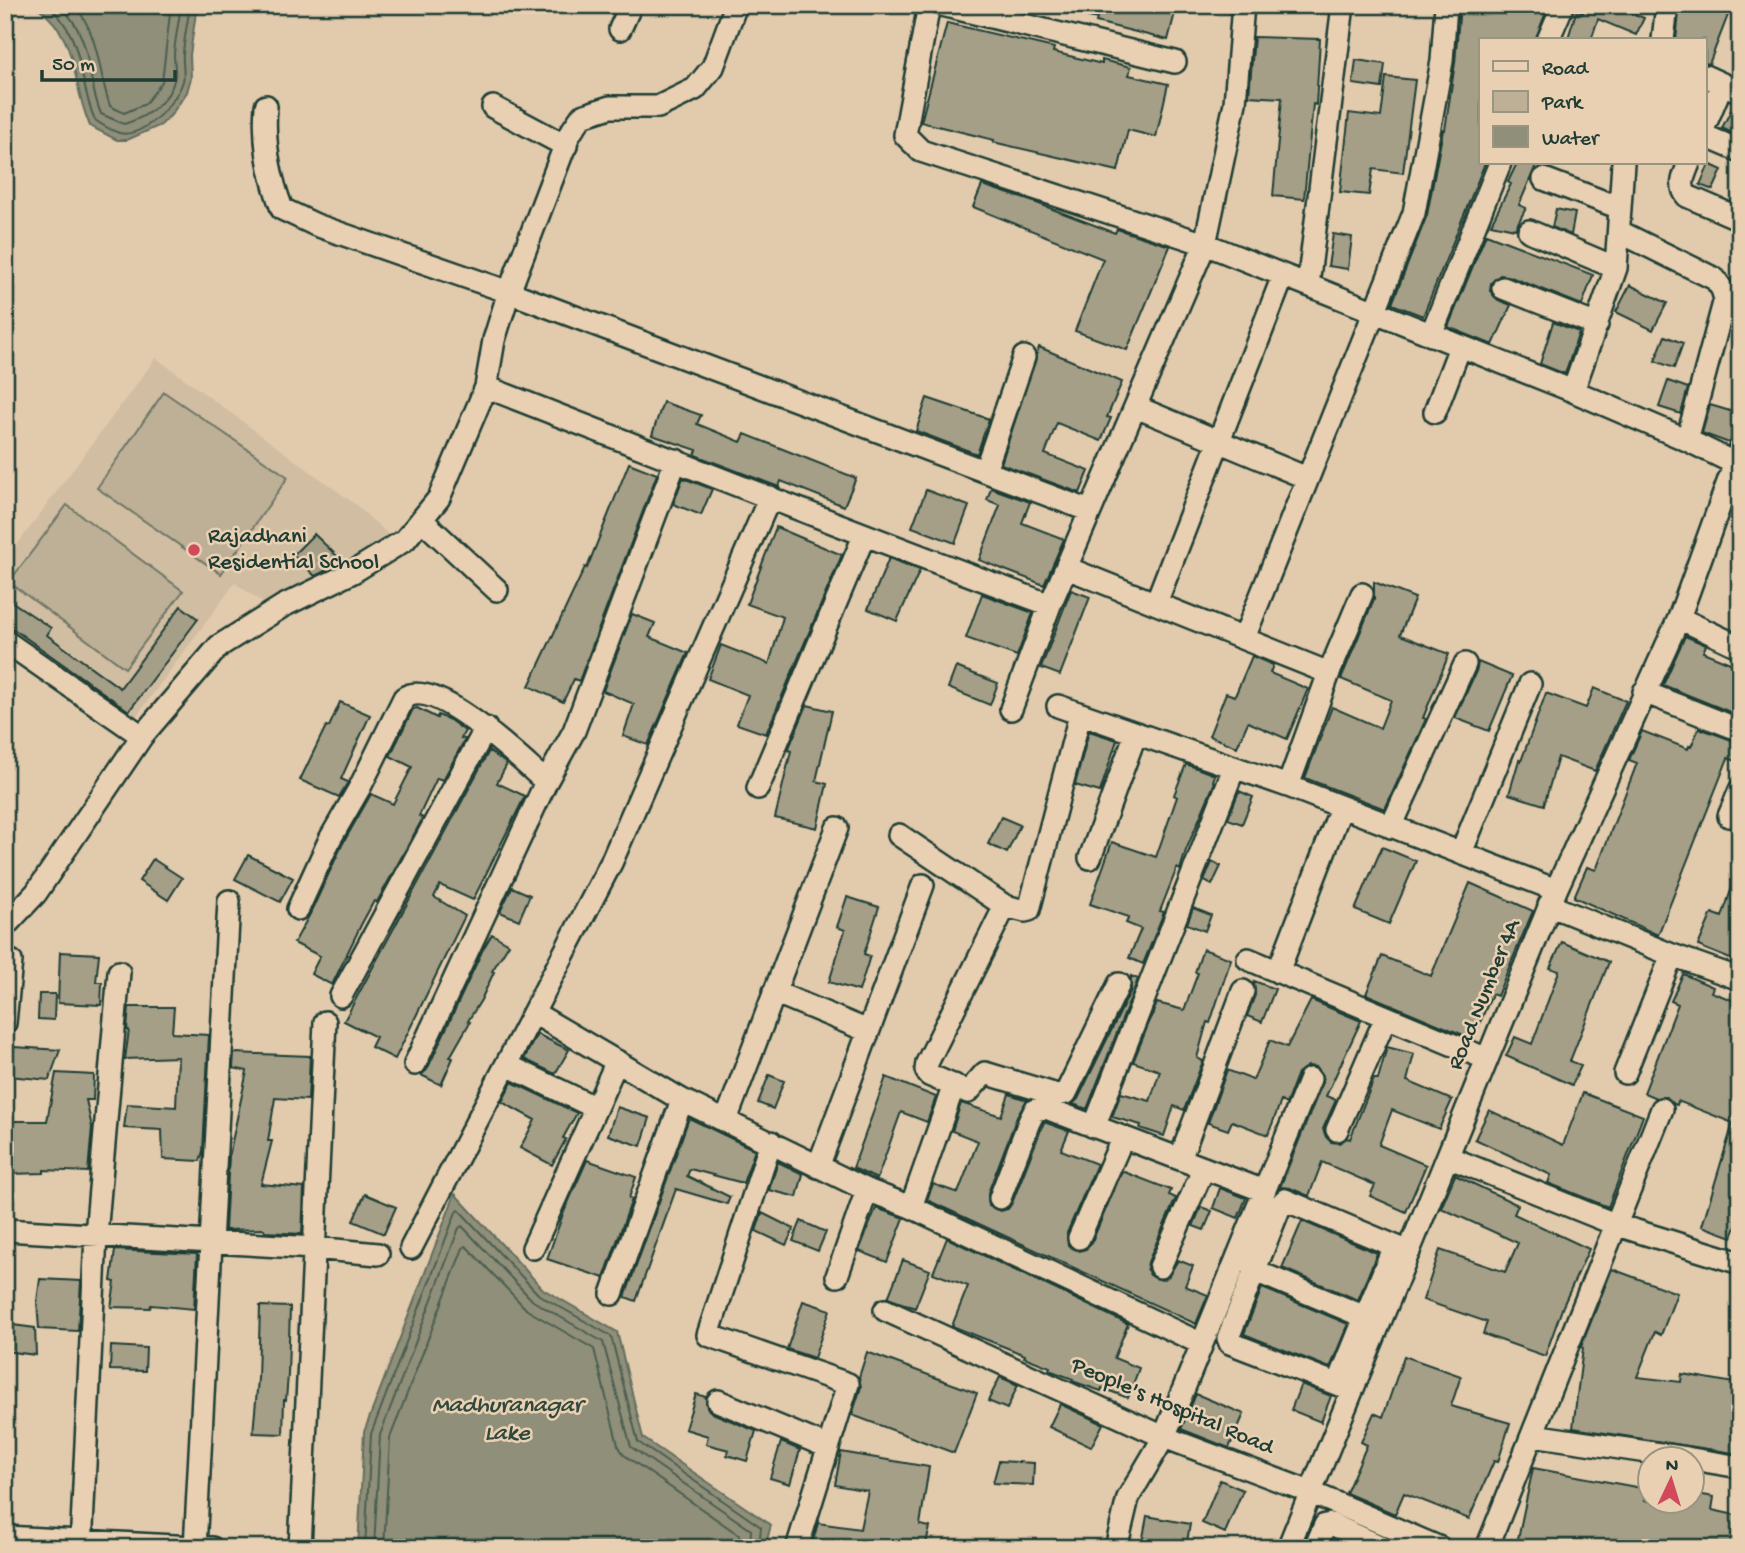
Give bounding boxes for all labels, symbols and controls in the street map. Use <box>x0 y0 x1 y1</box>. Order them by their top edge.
scale bar <box>42 38 175 82</box>
legend <box>1479 38 1706 164</box>
text: 50 m <box>52 54 95 79</box>
text: Road <box>1542 58 1590 83</box>
text: Park <box>1541 92 1585 117</box>
text: Water <box>1542 128 1600 153</box>
place label: Rajadhani Residential School <box>208 524 379 577</box>
marker: Rajadhani Residential School <box>186 542 202 558</box>
street label: Road Number 4A <box>1443 915 1528 1074</box>
street label: People's Hospital Road <box>1066 1352 1279 1462</box>
water label: Madhuranagar Lake <box>432 1392 587 1449</box>
north arrow <box>1636 1444 1706 1514</box>
text: N <box>1665 1455 1679 1478</box>

